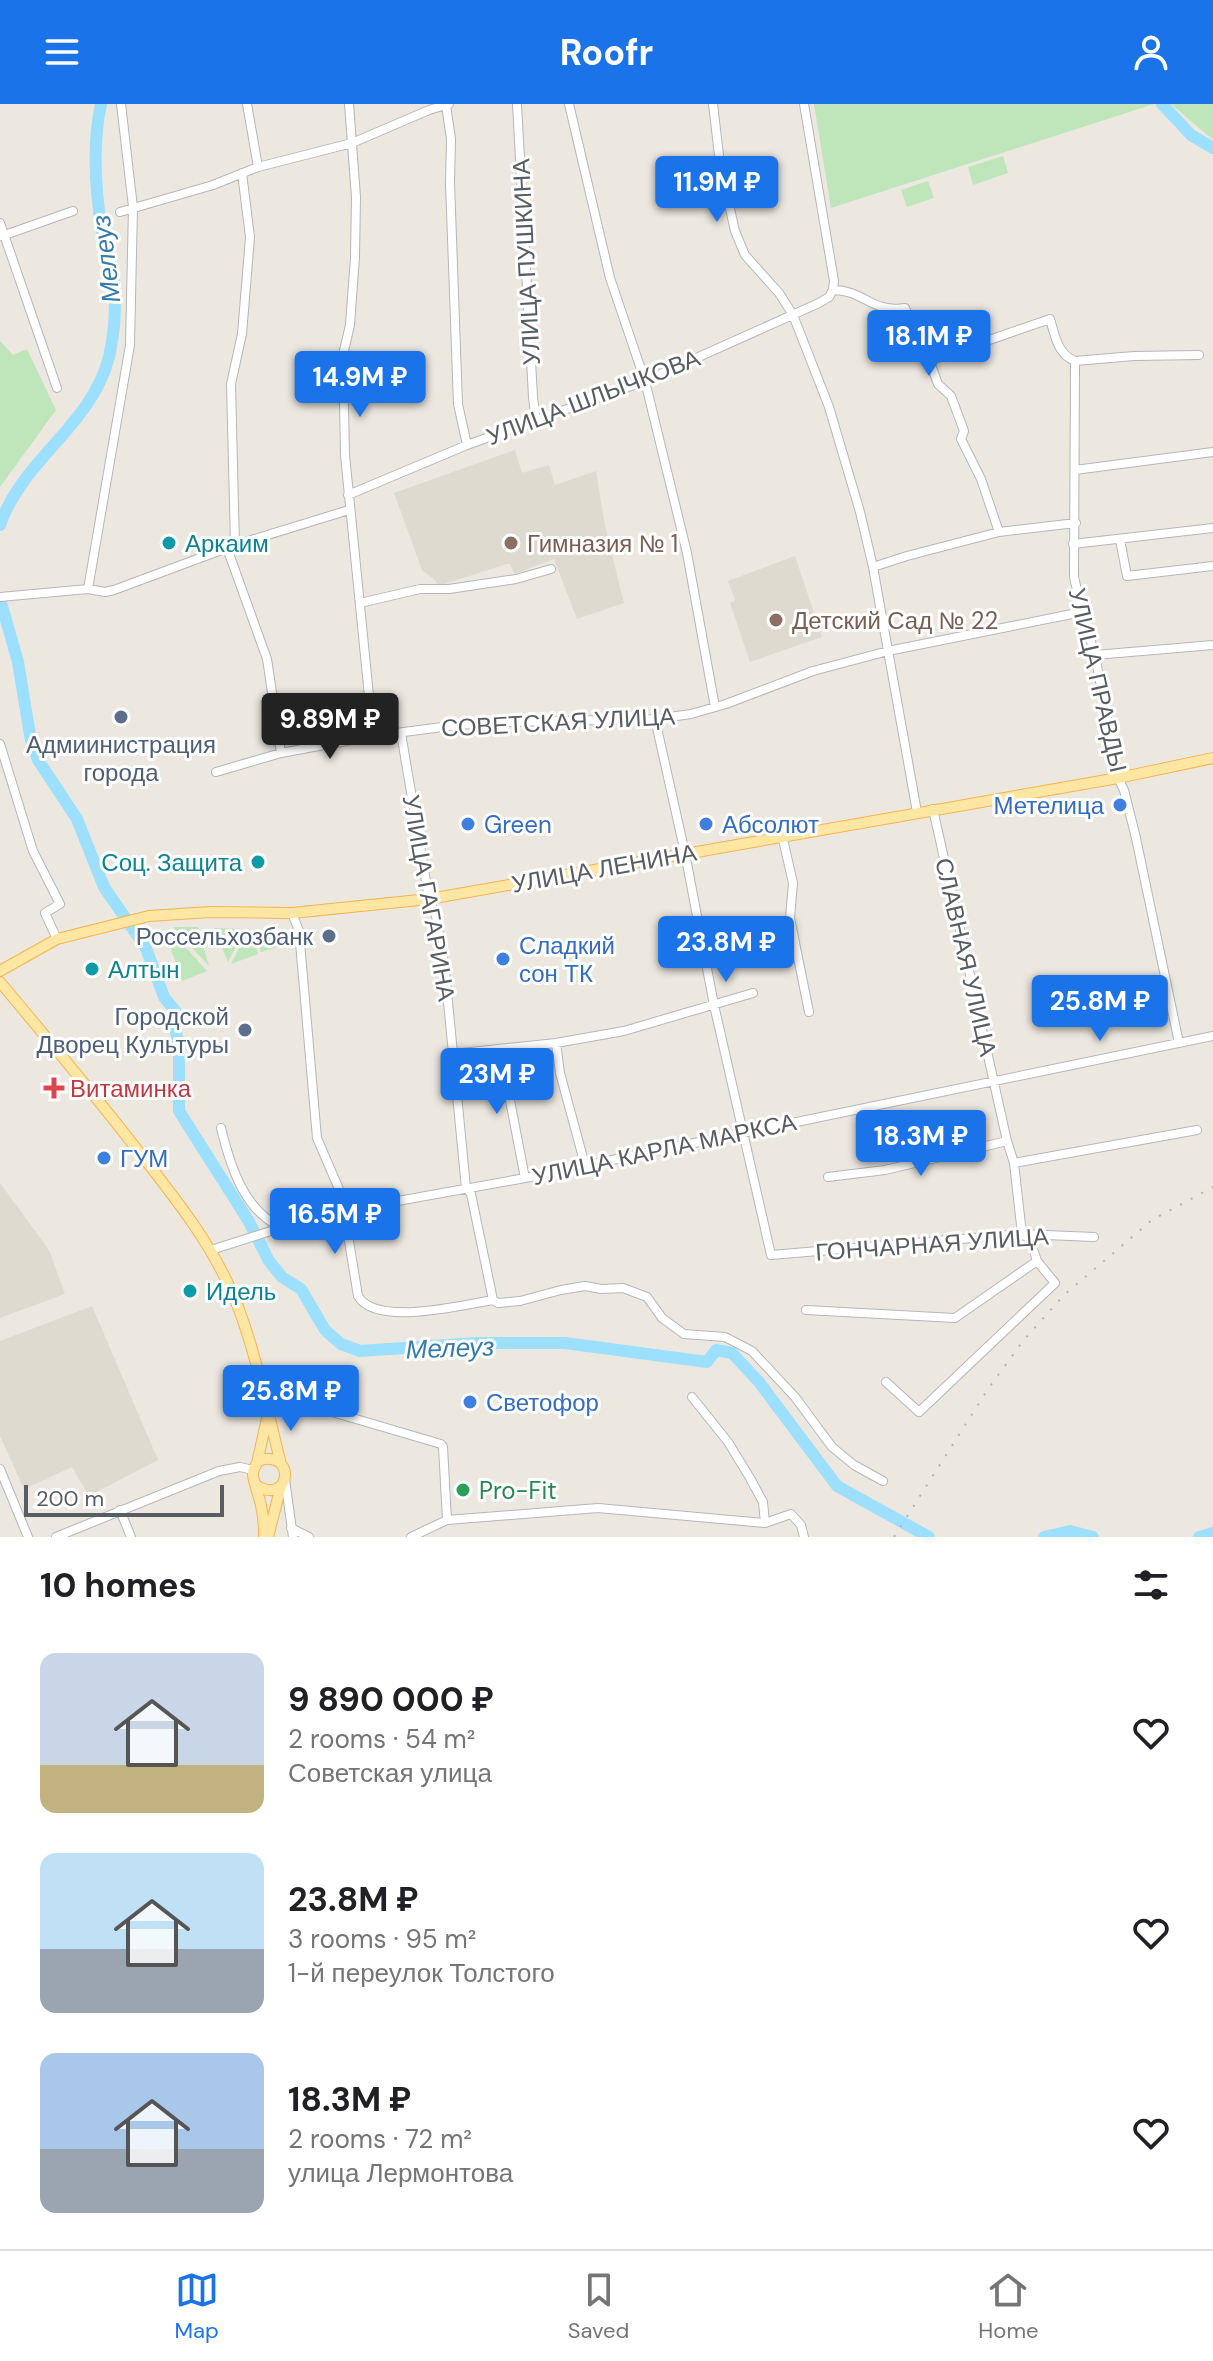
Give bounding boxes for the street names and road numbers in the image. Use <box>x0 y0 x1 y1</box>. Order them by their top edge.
street label: УЛИЦА ПУШКИНА <box>505 158 547 366</box>
street label: УЛИЦА ШЛЫЧКОВА <box>482 342 704 452</box>
street label: УЛИЦА ПРАВДЫ <box>1062 585 1134 775</box>
street label: СОВЕТСКАЯ УЛИЦА <box>440 700 676 744</box>
street label: УЛИЦА ГАГАРИНА <box>396 792 462 1004</box>
street label: УЛИЦА ЛЕНИНА <box>509 836 699 900</box>
street label: СЛАВНАЯ УЛИЦА <box>928 855 1004 1059</box>
street label: УЛИЦА КАРЛА МАРКСА <box>529 1106 799 1192</box>
street label: ГОНЧАРНАЯ УЛИЦА <box>814 1220 1050 1268</box>

